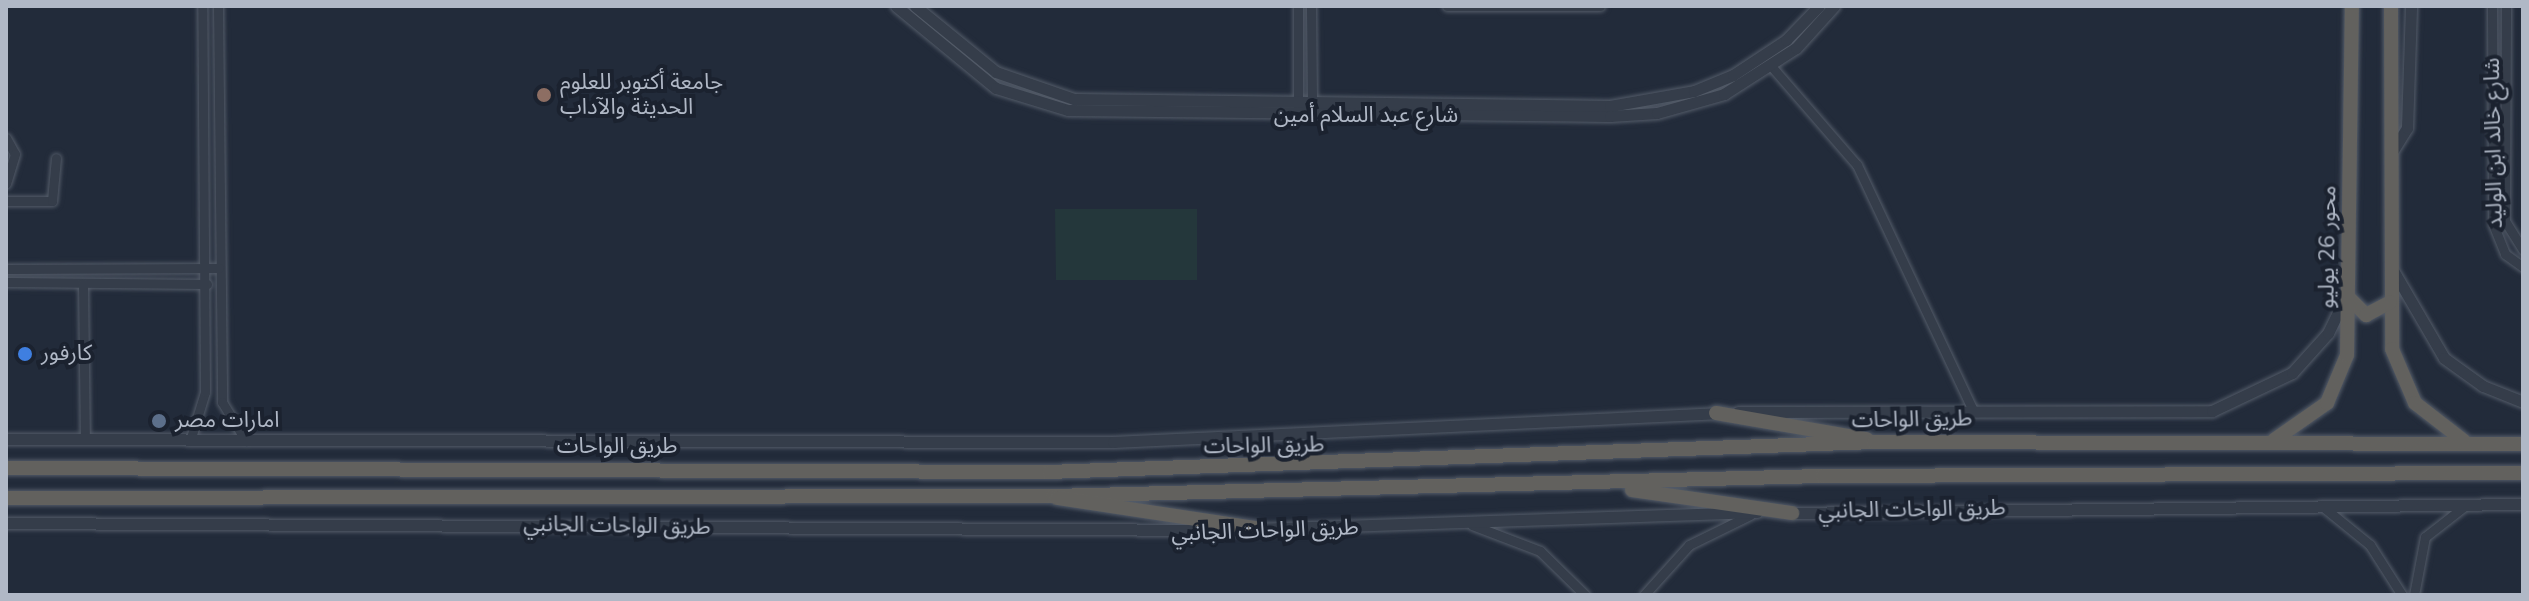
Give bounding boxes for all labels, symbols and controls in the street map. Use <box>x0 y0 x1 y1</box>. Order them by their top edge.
street label: شارع خالد ابن الوليد <box>2479 57 2509 229</box>
place label: جامعة أكتوبر للعلوم الحديثة والآداب <box>560 69 723 120</box>
marker: جامعة أكتوبر للعلوم الحديثة والآداب <box>535 86 553 104</box>
street label: شارع عبد السلام أمين <box>1274 103 1458 129</box>
street label: محور 26 يوليو <box>2314 185 2342 309</box>
place label: كارفور <box>41 341 92 367</box>
marker: كارفور <box>16 345 34 363</box>
street label: طريق الواحات <box>1851 406 1973 434</box>
place label: امارات مصر <box>175 408 280 434</box>
marker: امارات مصر <box>150 412 168 430</box>
street label: طريق الواحات <box>1203 432 1325 460</box>
street label: طريق الواحات <box>557 434 677 460</box>
street label: طريق الواحات الجانبي <box>1818 495 2006 525</box>
street label: طريق الواحات الجانبي <box>523 511 711 541</box>
street label: طريق الواحات الجانبي <box>1171 515 1359 547</box>

